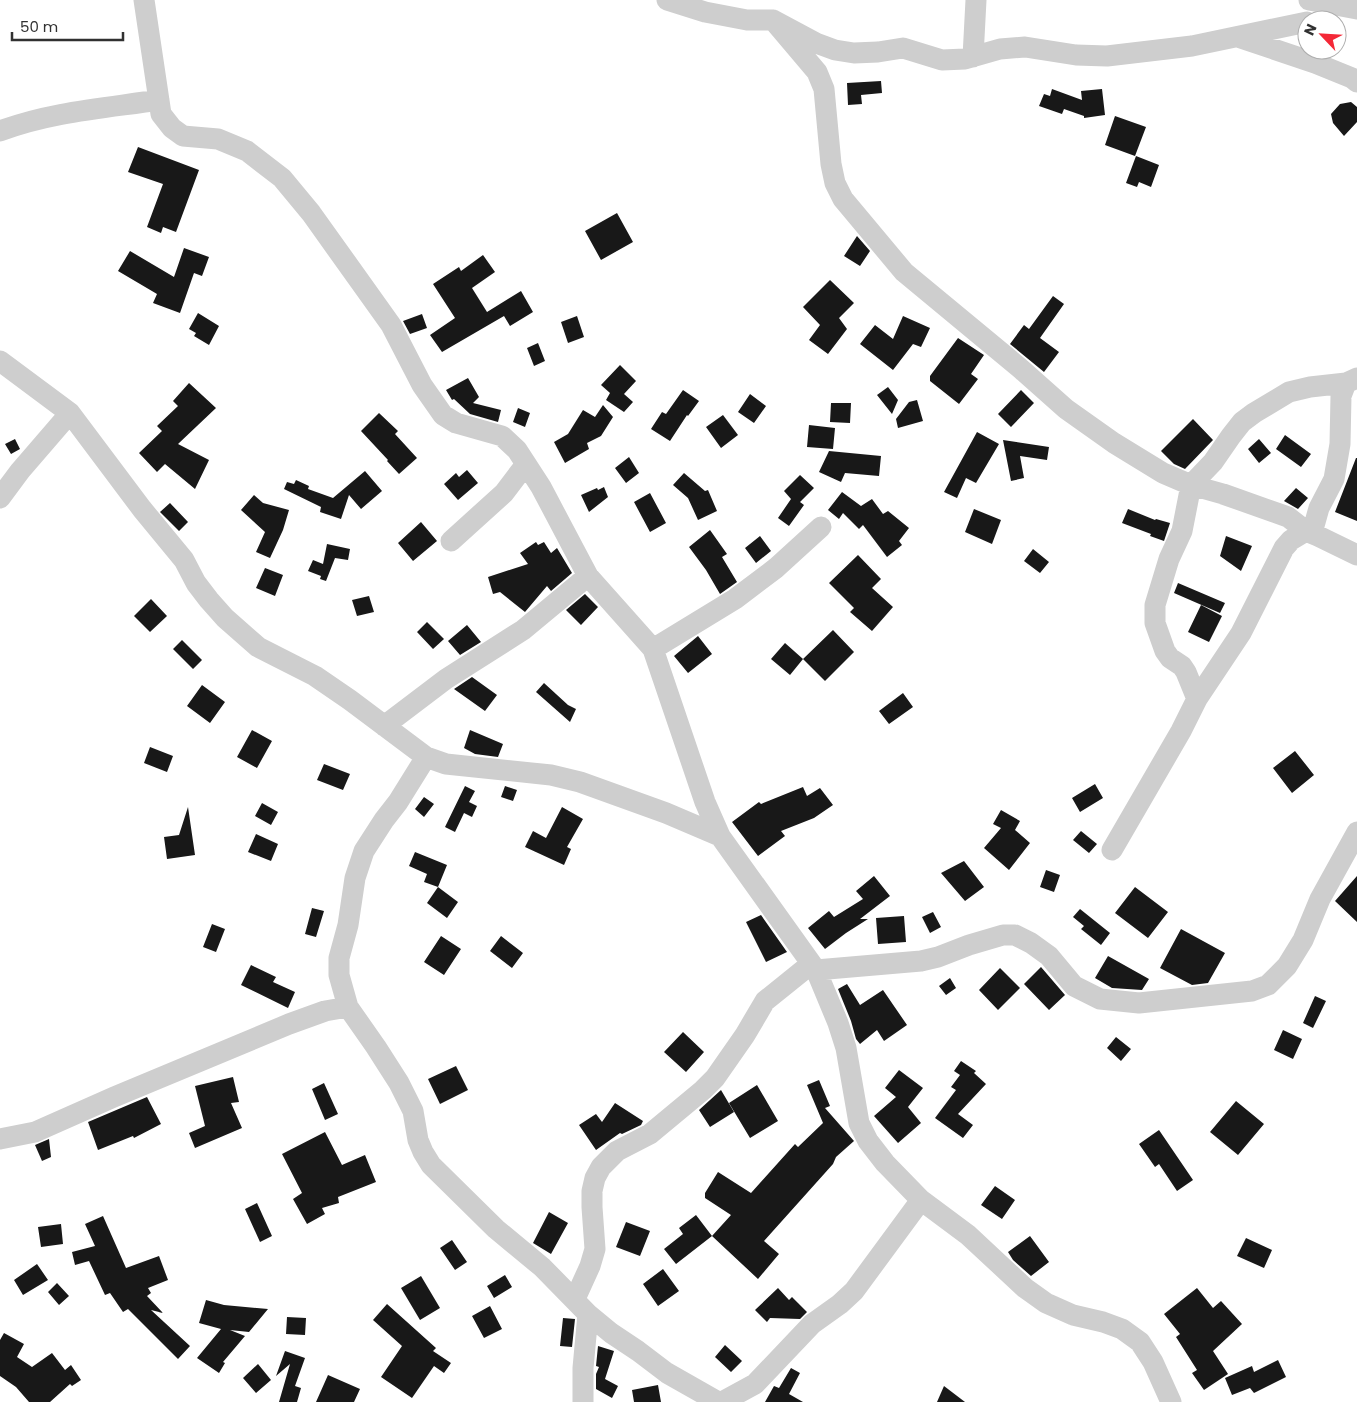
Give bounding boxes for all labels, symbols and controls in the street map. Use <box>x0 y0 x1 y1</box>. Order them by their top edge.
scale bar <box>12 10 124 42</box>
north arrow <box>1297 10 1347 60</box>
text: 50 m <box>20 16 58 37</box>
text: N <box>1299 21 1322 39</box>

